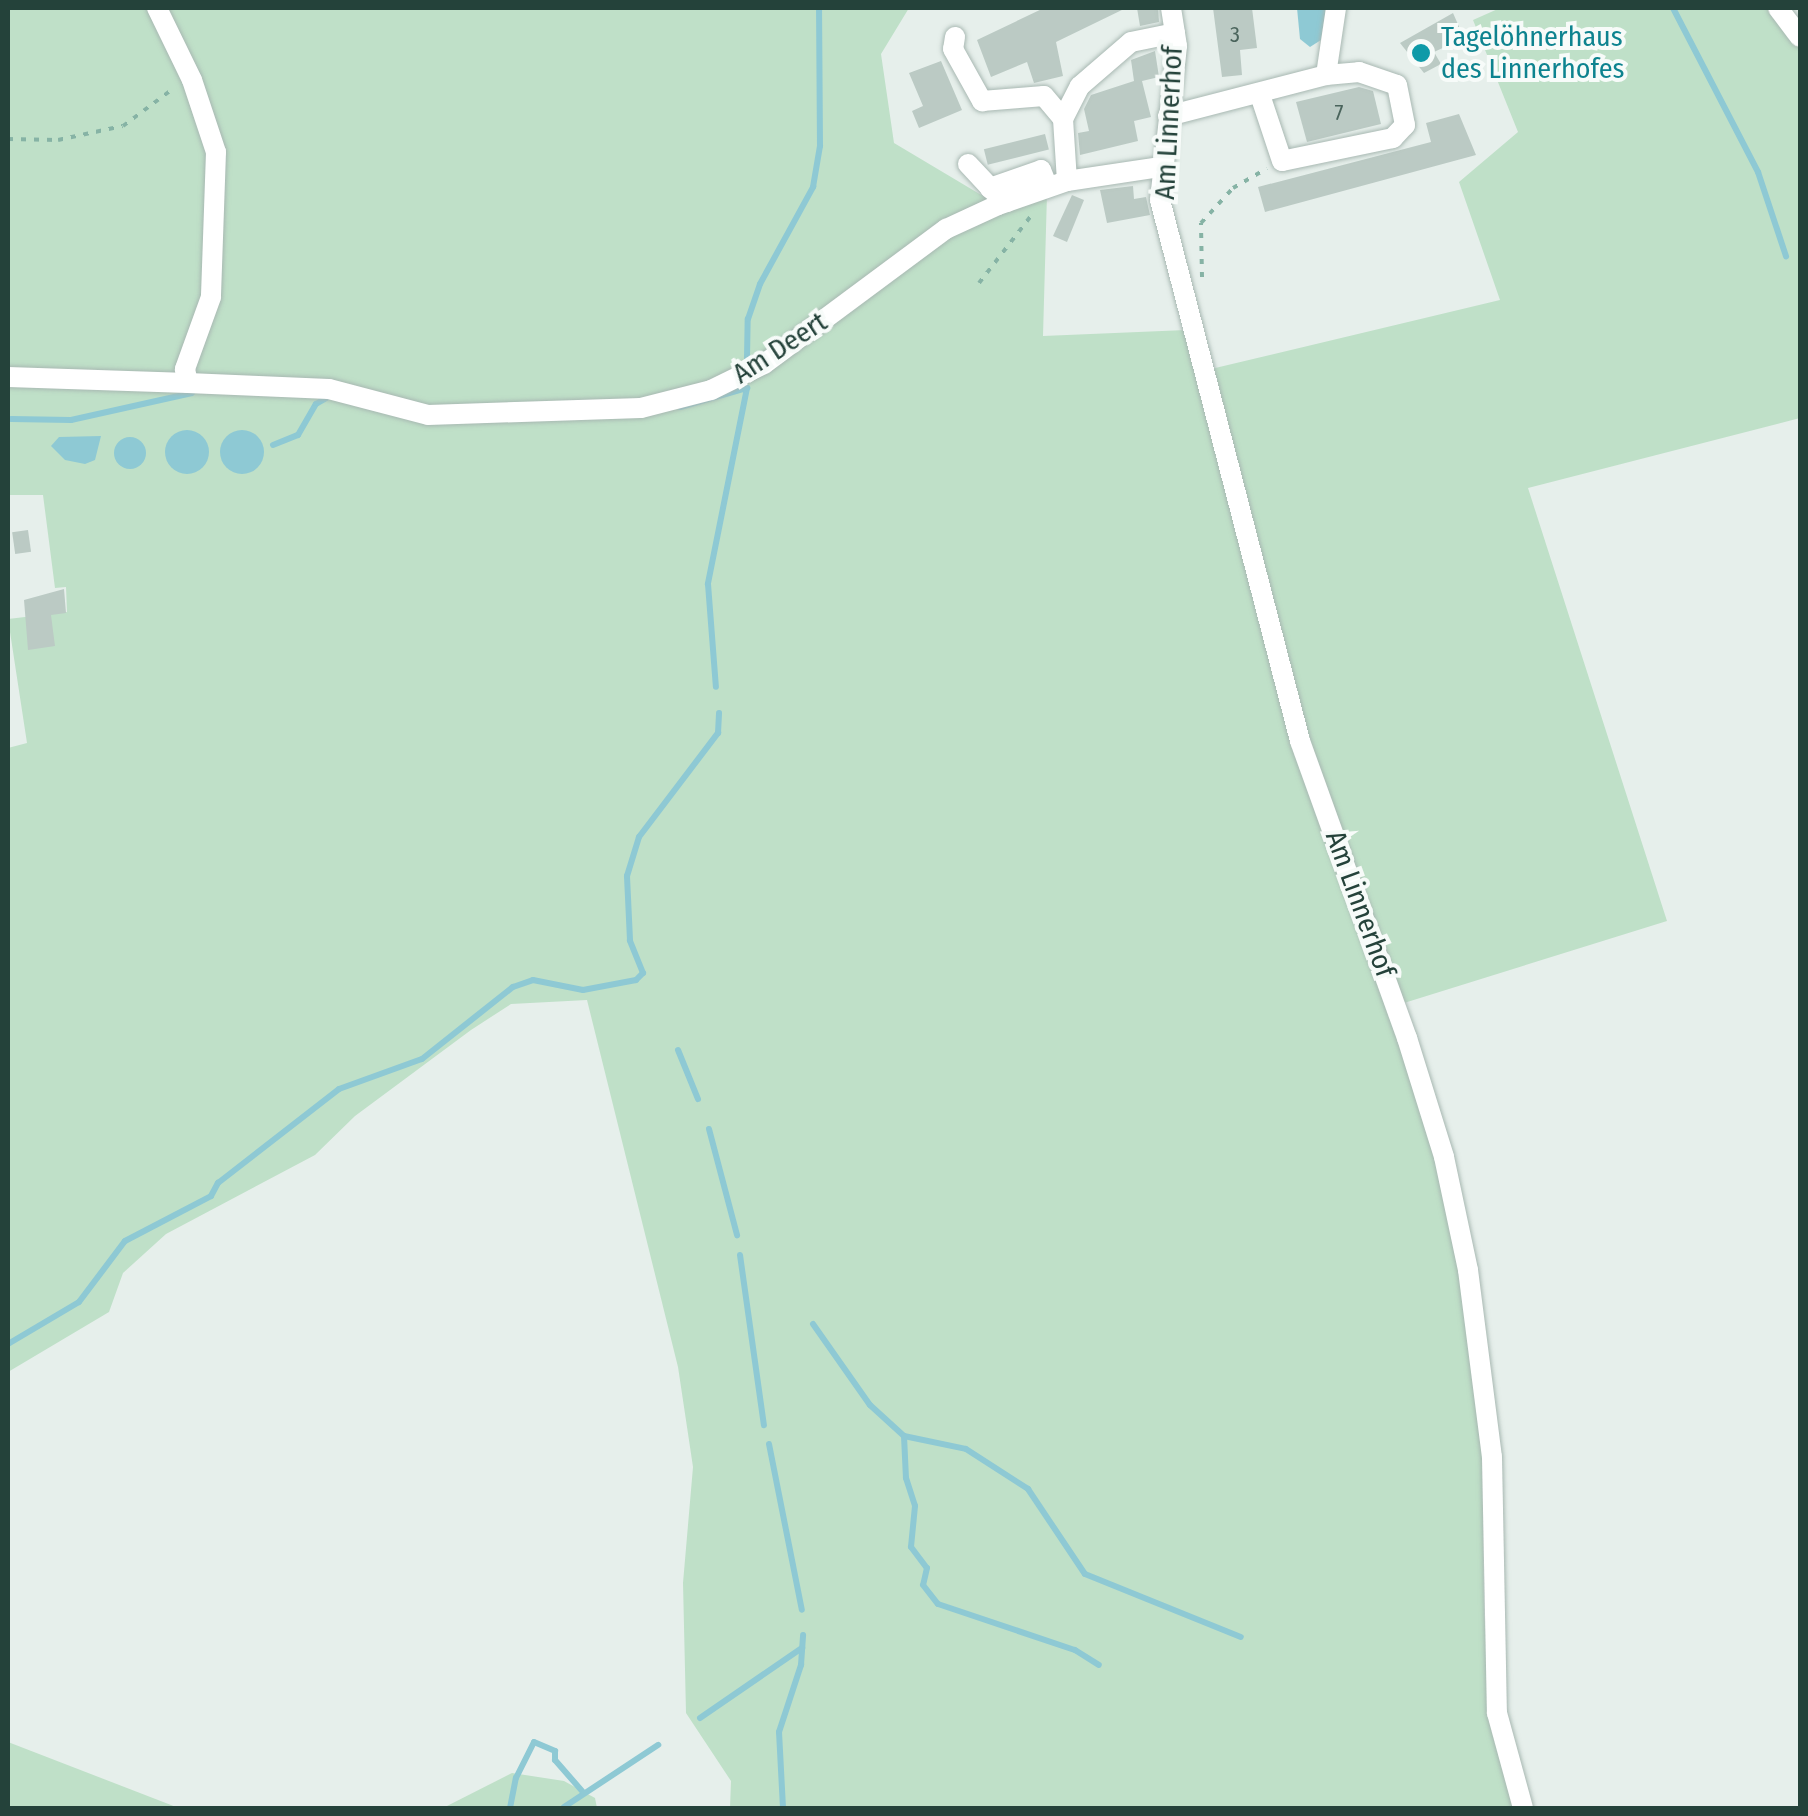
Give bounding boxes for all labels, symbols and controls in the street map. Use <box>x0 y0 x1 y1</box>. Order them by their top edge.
place label: Tagelöhnerhaus des Linnerhofes <box>1441 20 1625 86</box>
house number: 3 <box>1230 22 1240 48</box>
marker: Tagelöhnerhaus des Linnerhofes <box>1410 42 1432 64</box>
street label: Am Linnerhof <box>1148 45 1190 201</box>
house number: 7 <box>1335 100 1343 126</box>
street label: Am Deert <box>727 305 833 391</box>
street label: Am Linnerhof <box>1318 826 1402 982</box>

